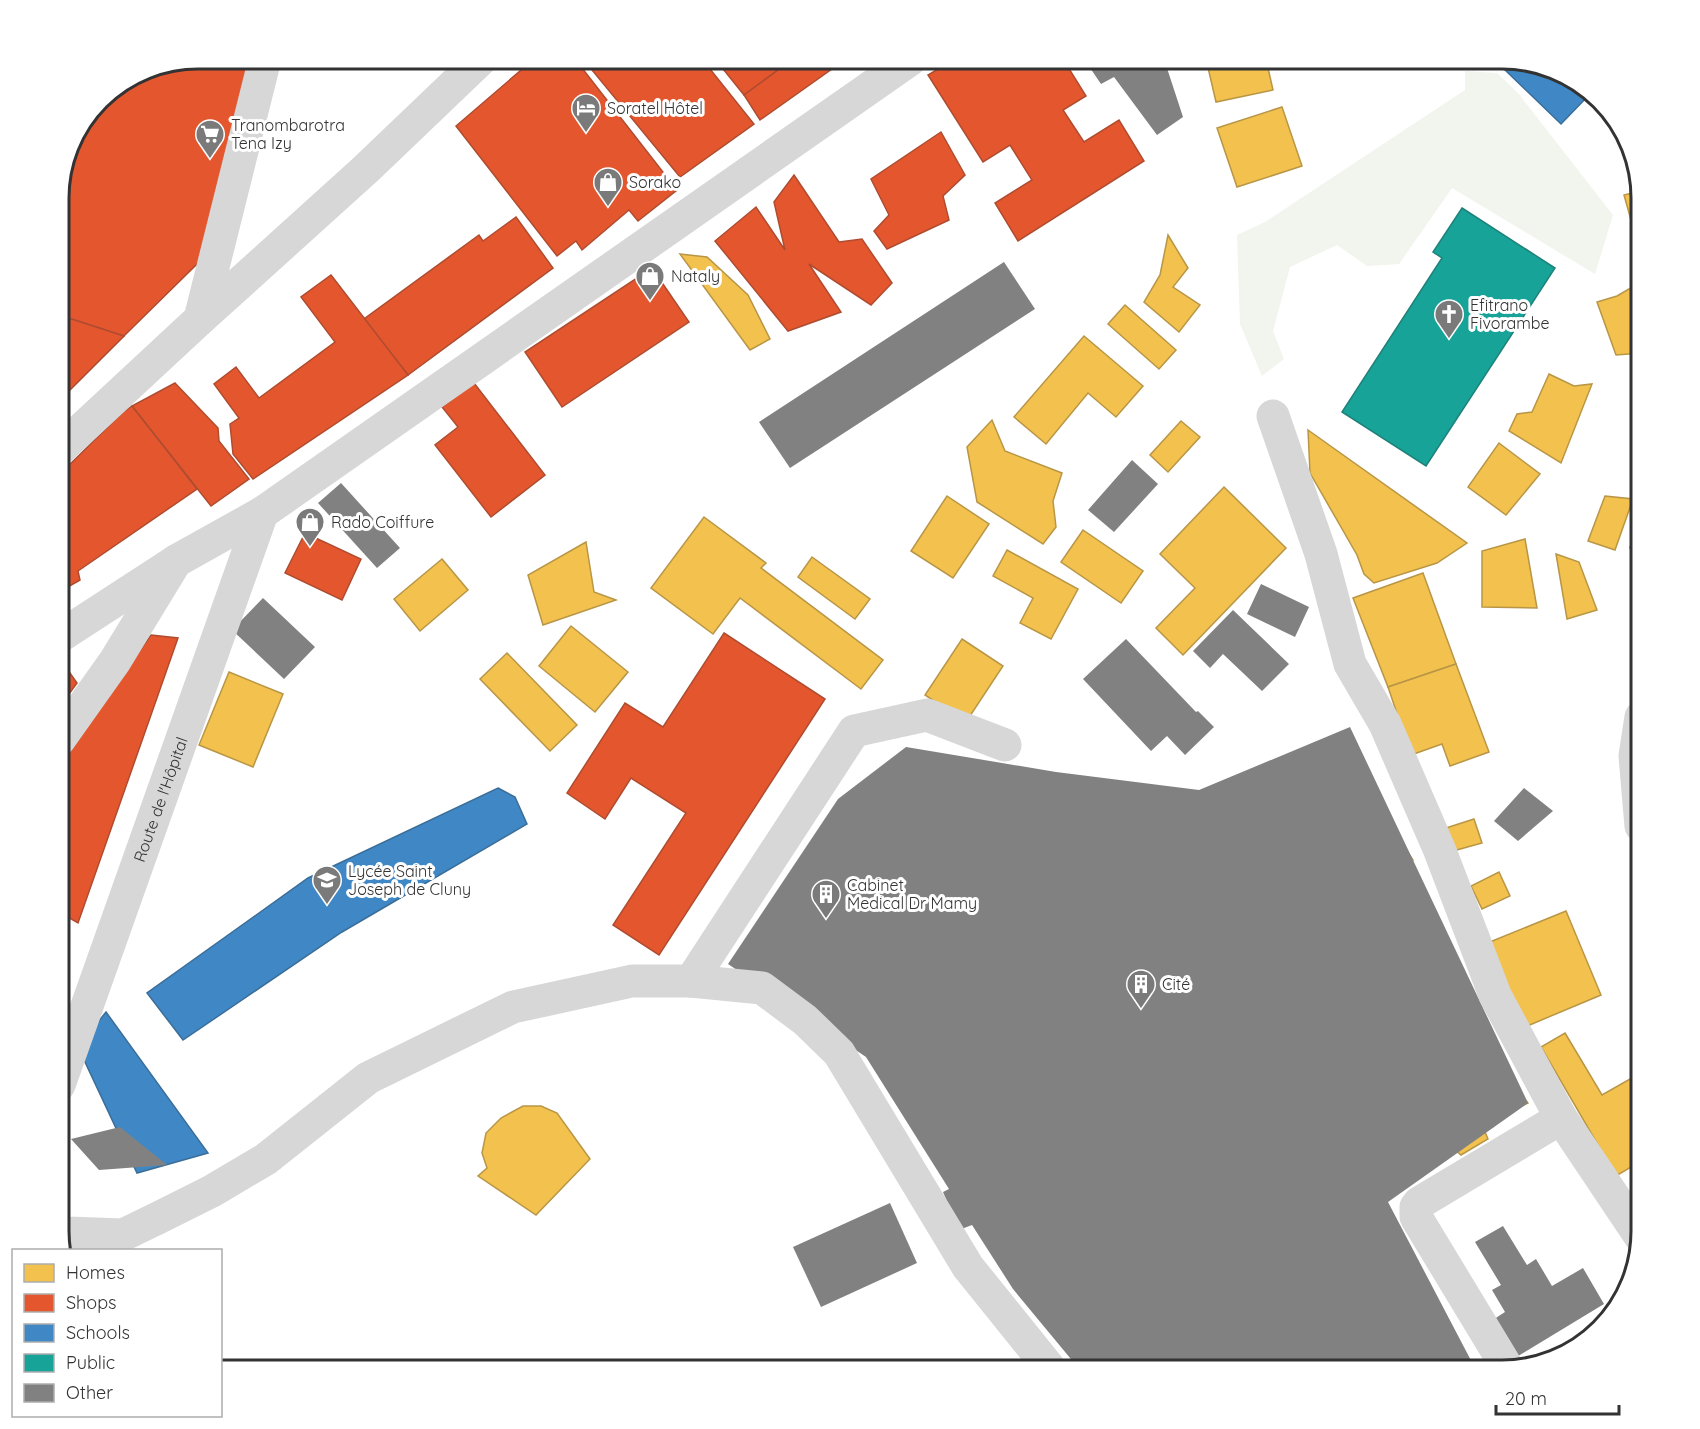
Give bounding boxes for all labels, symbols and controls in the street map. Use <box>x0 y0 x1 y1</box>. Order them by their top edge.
hotel icon: Soratel Hôtel <box>570 92 602 134</box>
place label: Soratel Hôtel <box>607 98 703 118</box>
place label: Tranombarotra Tena Izy <box>231 115 345 153</box>
supermarket icon: Tranombarotra Tena Izy <box>194 118 226 160</box>
shop icon: Sorako <box>592 166 624 208</box>
place label: Sorako <box>629 172 681 192</box>
shop icon: Nataly <box>634 260 666 302</box>
place label: Nataly <box>671 266 720 286</box>
place label: Efitrano Fivorambe <box>1470 295 1550 333</box>
church icon: Efitrano Fivorambe <box>1433 298 1465 340</box>
shop icon: Rado Coiffure <box>294 506 326 548</box>
place label: Rado Coiffure <box>331 512 434 532</box>
street label: Route de l'Hôpital <box>129 734 192 865</box>
place label: Lycée Saint Joseph de Cluny <box>348 861 471 899</box>
school or university icon: Lycée Saint Joseph de Cluny <box>311 864 343 906</box>
place label: Cabinet Medical Dr Mamy <box>847 875 977 913</box>
building icon: Cabinet Medical Dr Mamy <box>810 878 842 920</box>
building icon: Cité <box>1125 968 1157 1010</box>
place label: Cité <box>1162 974 1190 994</box>
legend <box>12 1249 222 1417</box>
text: Homes <box>66 1261 125 1284</box>
text: Shops <box>66 1291 117 1314</box>
text: Schools <box>66 1321 130 1344</box>
text: Public <box>66 1351 115 1374</box>
scale bar <box>1496 1378 1619 1416</box>
text: Other <box>66 1381 113 1404</box>
text: 20 m <box>1505 1387 1547 1410</box>

